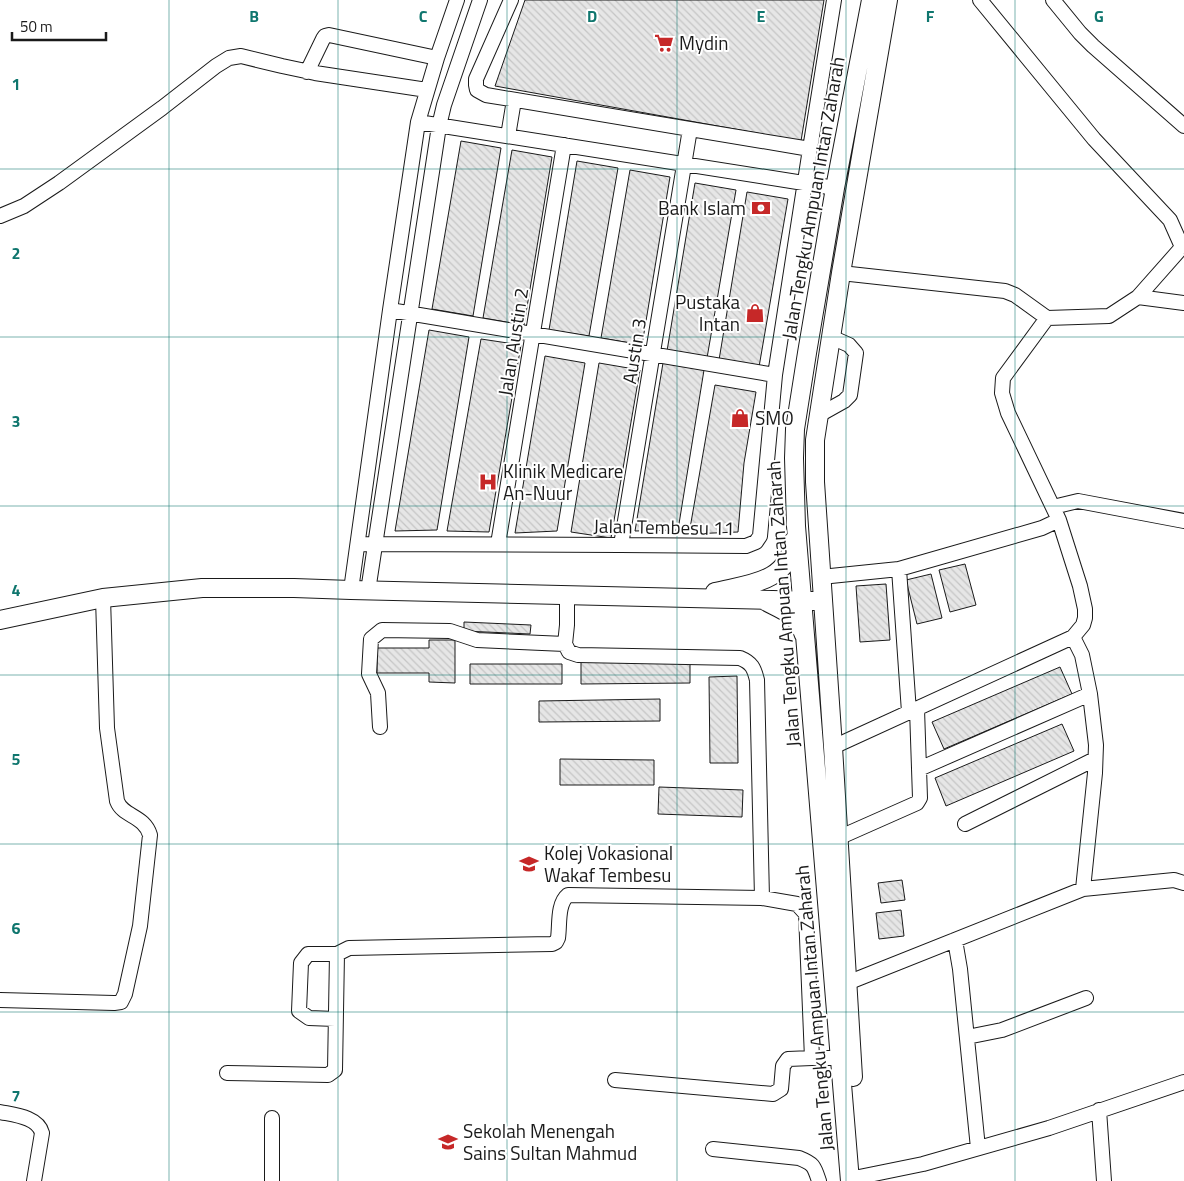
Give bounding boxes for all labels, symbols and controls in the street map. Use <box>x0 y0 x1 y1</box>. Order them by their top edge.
text: B <box>249 4 259 28</box>
text: C <box>419 4 428 28</box>
text: D <box>587 4 597 28</box>
text: E <box>757 4 766 28</box>
text: F <box>926 4 935 28</box>
text: G <box>1094 4 1104 28</box>
scale bar <box>12 10 106 42</box>
text: 50 m <box>20 15 53 38</box>
place label: Mydin <box>679 28 728 57</box>
supermarket icon: Mydin <box>653 32 675 54</box>
street label: Jalan Tengku Ampuan Intan Zaharah <box>773 54 852 342</box>
text: 1 <box>12 72 20 96</box>
place label: Bank Islam <box>658 193 746 222</box>
bank icon: Bank Islam <box>750 197 772 219</box>
text: 2 <box>12 241 20 265</box>
street label: Jalan Austin 2 <box>490 286 535 398</box>
place label: Pustaka Intan <box>675 287 740 338</box>
shop icon: Pustaka Intan <box>744 302 766 324</box>
street label: Austin 3 <box>614 316 653 386</box>
place label: SMO <box>755 403 794 432</box>
shop icon: SMO <box>729 407 751 429</box>
text: 3 <box>12 409 20 433</box>
place label: Klinik Medicare An-Nuur <box>503 456 623 507</box>
street label: Jalan Tengku Ampuan Intan Zaharah <box>758 460 807 748</box>
hospital icon: Klinik Medicare An-Nuur <box>477 471 499 493</box>
street label: Jalan Tembesu 11 <box>593 511 735 542</box>
text: 4 <box>12 578 21 602</box>
text: 5 <box>12 747 21 771</box>
place label: Kolej Vokasional Wakaf Tembesu <box>544 838 673 889</box>
school or university icon: Kolej Vokasional Wakaf Tembesu <box>518 853 540 875</box>
street label: Jalan Tengku Ampuan Intan Zaharah <box>787 864 840 1152</box>
text: 6 <box>12 916 21 940</box>
text: 7 <box>12 1084 20 1108</box>
place label: Sekolah Menengah Sains Sultan Mahmud <box>463 1116 637 1167</box>
school or university icon: Sekolah Menengah Sains Sultan Mahmud <box>437 1131 459 1153</box>

